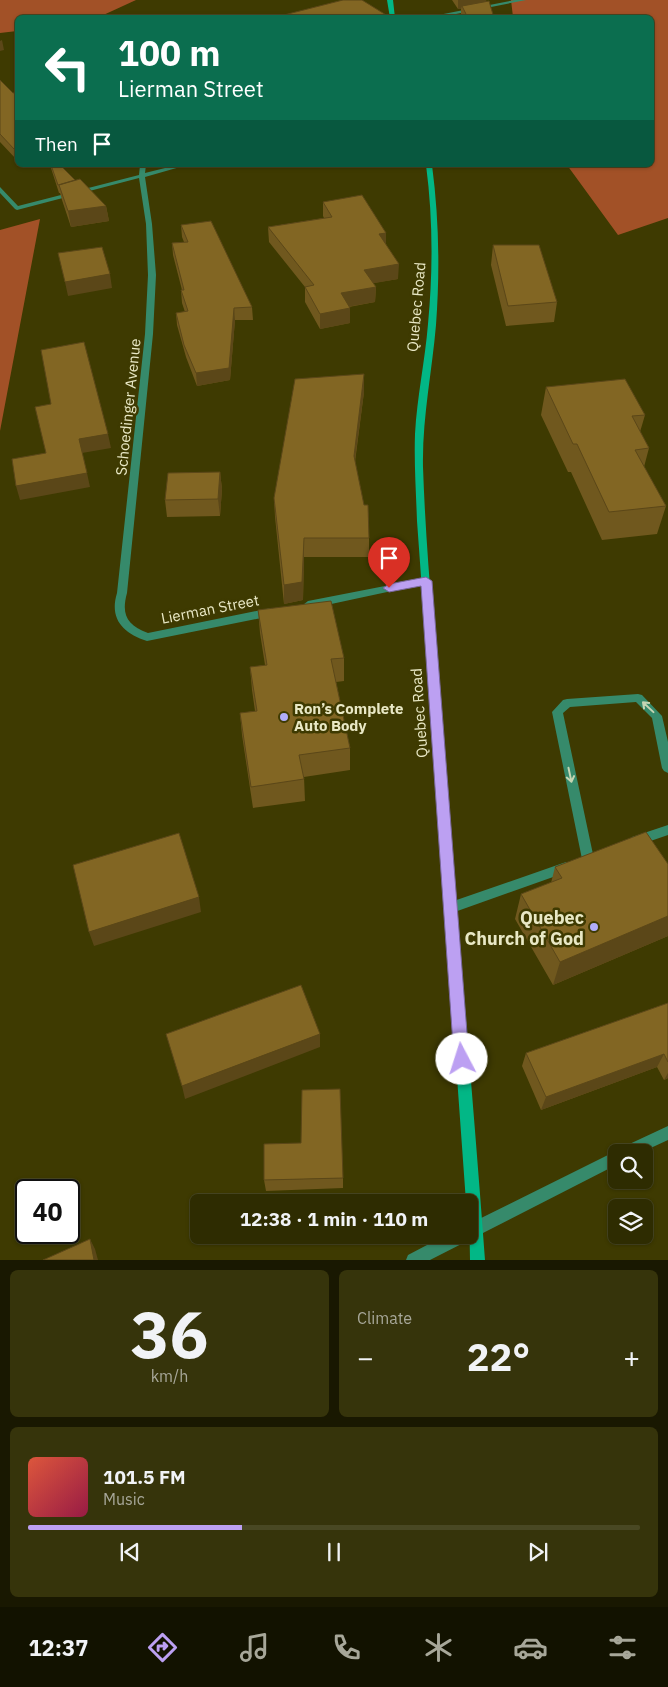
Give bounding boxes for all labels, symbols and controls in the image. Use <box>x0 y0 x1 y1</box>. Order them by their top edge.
text: 100 m <box>118 30 221 76</box>
icon: left <box>35 35 100 100</box>
text: Lierman Street <box>118 74 264 103</box>
icon: arrive <box>88 130 116 158</box>
text: Then <box>35 132 78 156</box>
street label: Quebec Road <box>403 261 429 353</box>
street label: Schoedinger Avenue <box>111 338 145 476</box>
pin <box>368 537 410 588</box>
icon: arrive <box>375 544 403 572</box>
street label: Lierman Street <box>159 590 261 628</box>
street label: Quebec Road <box>406 668 432 758</box>
place label: Ron’s Complete Auto Body <box>294 699 403 735</box>
one-way arrow <box>641 702 654 713</box>
marker: Ron’s Complete Auto Body <box>278 711 290 723</box>
one-way arrow <box>566 766 575 782</box>
place label: Quebec Church of God <box>465 906 584 950</box>
marker: Quebec Church of God <box>588 921 600 933</box>
position arrow <box>435 1032 487 1084</box>
map controls <box>608 1144 653 1244</box>
button: search <box>608 1144 653 1189</box>
speed limit sign: 40 <box>15 1179 80 1244</box>
button: layers <box>608 1199 653 1244</box>
text: 12:38 · 1 min · 110 m <box>240 1207 428 1231</box>
text: 36 <box>130 1291 209 1376</box>
text: Climate <box>357 1308 412 1328</box>
text: 22° <box>467 1332 530 1381</box>
text: − <box>357 1339 374 1376</box>
text: + <box>623 1339 640 1376</box>
text: km/h <box>151 1366 188 1386</box>
text: 101.5 FM <box>103 1465 186 1489</box>
text: Music <box>103 1489 145 1509</box>
icon: previous <box>116 1538 144 1566</box>
icon: pause <box>320 1538 348 1566</box>
icon: next <box>524 1538 552 1566</box>
icon: directions <box>145 1630 180 1665</box>
icon: music <box>237 1630 272 1665</box>
icon: phone <box>329 1630 364 1665</box>
icon: climate <box>421 1630 456 1665</box>
icon: car <box>513 1630 548 1665</box>
icon: filters <box>605 1630 640 1665</box>
text: 12:37 <box>28 1633 88 1662</box>

